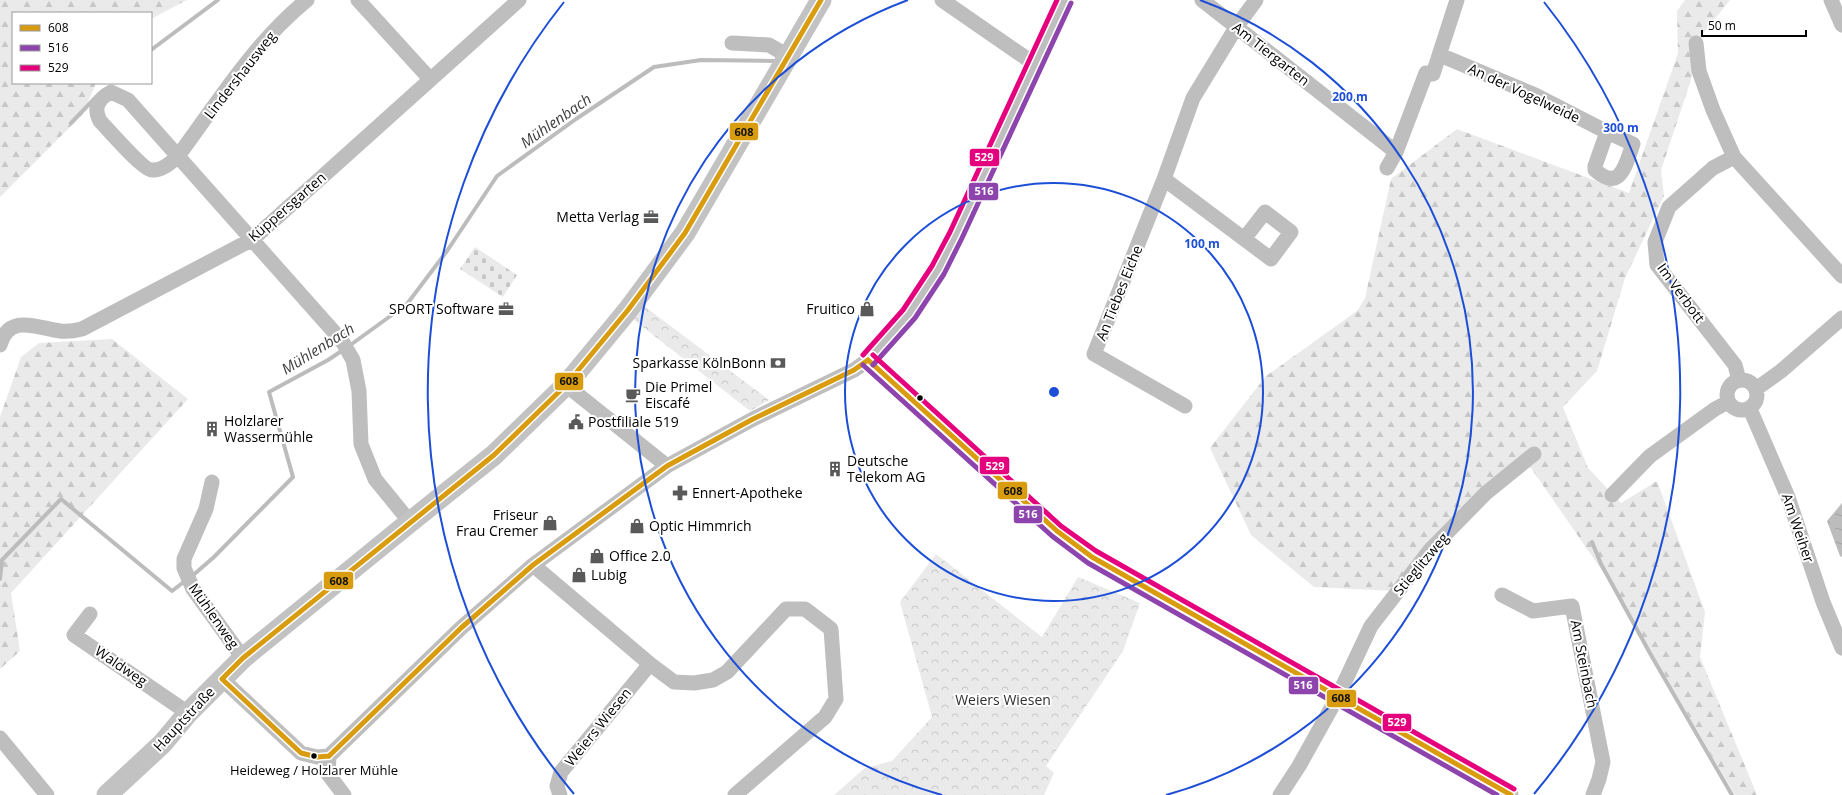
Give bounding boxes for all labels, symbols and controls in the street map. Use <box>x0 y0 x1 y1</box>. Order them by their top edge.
legend <box>12 12 152 84</box>
scale bar <box>1702 12 1806 38</box>
text: 50 m <box>1708 17 1736 34</box>
street label: Am Tiergarten <box>1229 18 1314 90</box>
text: 608 <box>48 19 69 36</box>
street label: Lindershausweg <box>199 27 280 122</box>
text: 516 <box>48 39 69 56</box>
street label: An der Vogelweide <box>1465 58 1583 127</box>
text: 529 <box>48 59 69 76</box>
water label: Mühlenbach <box>516 88 595 152</box>
text: 200 m <box>1332 88 1368 105</box>
text: 300 m <box>1603 119 1639 136</box>
line badge: 608 <box>729 122 759 141</box>
text: 608 <box>735 124 753 139</box>
line badge: 529 <box>969 148 1000 167</box>
text: 529 <box>975 149 993 164</box>
street label: Küppersgarten <box>244 168 330 246</box>
line badge: 516 <box>968 182 999 201</box>
text: 516 <box>975 183 993 198</box>
place label: Metta Verlag <box>556 207 639 226</box>
office icon: Metta Verlag <box>642 208 660 226</box>
text: 100 m <box>1184 235 1220 252</box>
street label: An Tiebes Eiche <box>1091 242 1146 343</box>
street label: Im Verbott <box>1653 259 1709 326</box>
place label: SPORT Software <box>389 299 494 318</box>
place label: Fruitico <box>806 299 855 318</box>
office icon: SPORT Software <box>497 300 515 318</box>
shop icon: Fruitico <box>858 300 876 318</box>
water label: Mühlenbach <box>277 318 358 378</box>
place label: Sparkasse KölnBonn <box>633 353 766 372</box>
bank icon: Sparkasse KölnBonn <box>769 354 787 372</box>
line badge: 608 <box>554 372 584 391</box>
text: 608 <box>560 373 578 388</box>
place label: Die Primel Eiscafé <box>645 377 712 412</box>
centre of rings <box>1047 385 1061 399</box>
cafe icon: Die Primel Eiscafé <box>624 386 642 404</box>
unlabelled marker <box>915 393 925 403</box>
place label: Holzlarer Wassermühle <box>224 411 313 446</box>
place label: Postfiliale 519 <box>588 412 679 431</box>
public building icon: Postfiliale 519 <box>567 413 585 431</box>
building icon: Holzlarer Wassermühle <box>203 420 221 438</box>
place label: Deutsche Telekom AG <box>847 451 925 486</box>
line badge: 529 <box>979 456 1010 475</box>
text: 529 <box>986 458 1004 473</box>
building icon: Deutsche Telekom AG <box>826 460 844 478</box>
line badge: 608 <box>997 481 1028 500</box>
place label: Ennert-Apotheke <box>692 483 803 502</box>
text: 608 <box>1004 483 1022 498</box>
pharmacy icon: Ennert-Apotheke <box>671 484 689 502</box>
street label: Am Weiher <box>1778 491 1819 565</box>
place label: Friseur Frau Cremer <box>456 505 538 540</box>
line badge: 516 <box>1013 505 1043 524</box>
text: 516 <box>1019 506 1037 521</box>
shop icon: Friseur Frau Cremer <box>541 514 559 532</box>
place label: Optic Himmrich <box>649 516 752 535</box>
shop icon: Optic Himmrich <box>628 517 646 535</box>
street label: Stieglitzweg <box>1389 528 1453 599</box>
place label: Office 2.0 <box>609 546 671 565</box>
shop icon: Office 2.0 <box>588 547 606 565</box>
place label: Lubig <box>591 565 627 584</box>
shop icon: Lubig <box>570 566 588 584</box>
line badge: 608 <box>323 571 354 590</box>
text: 608 <box>330 573 348 588</box>
street label: Mühlenweg <box>185 579 244 653</box>
street label: Am Steinbach <box>1567 618 1602 710</box>
street label: Waldweg <box>91 641 151 690</box>
line badge: 516 <box>1288 676 1319 695</box>
text: 516 <box>1294 677 1312 692</box>
street label: Hauptstraße <box>149 682 219 755</box>
street label: Weiers Wiesen <box>560 684 635 770</box>
line badge: 608 <box>1326 689 1357 708</box>
park label: Weiers Wiesen <box>955 690 1051 709</box>
text: 608 <box>1332 690 1350 705</box>
line badge: 529 <box>1382 713 1412 732</box>
text: 529 <box>1388 714 1406 729</box>
marker: Heideweg / Holzlarer Mühle <box>309 751 319 761</box>
place label: Heideweg / Holzlarer Mühle <box>230 761 398 779</box>

